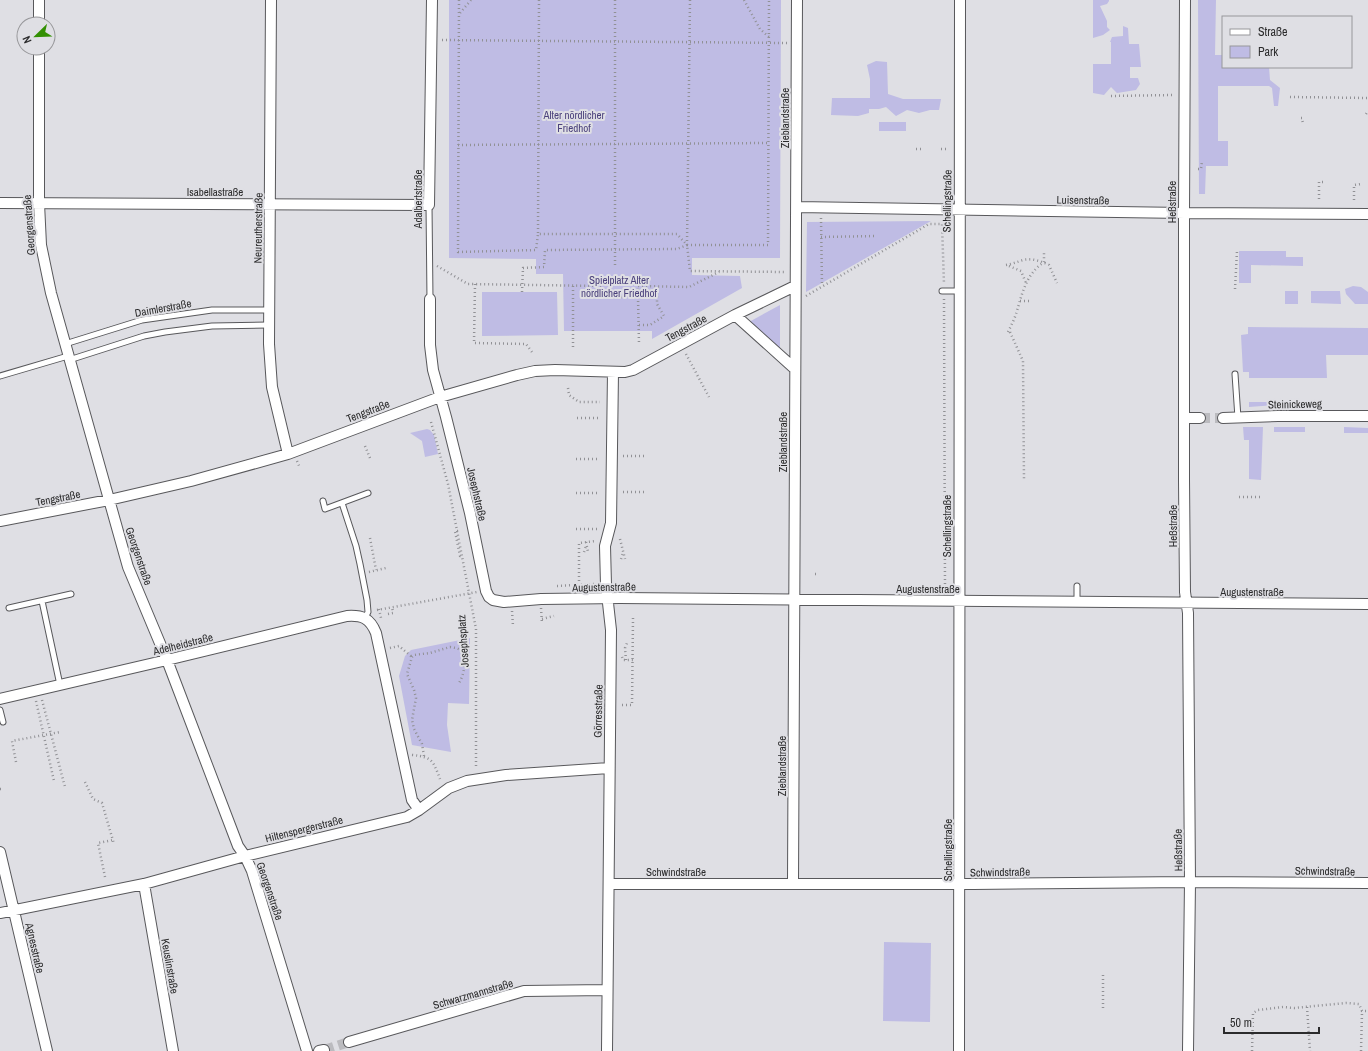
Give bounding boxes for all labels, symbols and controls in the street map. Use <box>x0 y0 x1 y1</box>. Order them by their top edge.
north arrow <box>16 16 56 56</box>
legend <box>1222 16 1352 68</box>
text: Straße <box>1258 24 1288 40</box>
text: N <box>19 34 35 46</box>
text: Park <box>1258 44 1278 60</box>
street label: Zieblandstraße <box>778 88 792 148</box>
park label: Alter nördlicher Friedhof <box>542 108 605 135</box>
street label: Adalbertstraße <box>411 169 425 230</box>
street label: Schellingstraße <box>939 170 955 232</box>
street label: Heßstraße <box>1165 181 1179 223</box>
street label: Isabellastraße <box>187 185 243 199</box>
street label: Neureutherstraße <box>250 193 266 263</box>
street label: Luisenstraße <box>1057 193 1109 207</box>
street label: Georgenstraße <box>20 194 38 256</box>
park label: Spielplatz Alter nördlicher Friedhof <box>581 273 658 300</box>
street label: Daimlerstraße <box>134 296 192 320</box>
street label: Tengstraße <box>663 311 709 345</box>
street label: Tengstraße <box>344 396 392 426</box>
street label: Steinickeweg <box>1268 397 1322 411</box>
street label: Zieblandstraße <box>776 412 790 472</box>
street label: Josephstraße <box>464 466 490 522</box>
street label: Tengstraße <box>35 487 81 509</box>
street label: Schellingstraße <box>940 495 954 557</box>
street label: Heßstraße <box>1166 505 1180 547</box>
street label: Georgenstraße <box>123 525 155 587</box>
street label: Augustenstraße <box>571 579 636 595</box>
street label: Augustenstraße <box>895 582 960 596</box>
street label: Augustenstraße <box>1219 585 1284 599</box>
street label: Josephsplatz <box>454 614 472 668</box>
street label: Adelheidstraße <box>151 630 214 658</box>
street label: Görresstraße <box>591 684 605 738</box>
street label: Zieblandstraße <box>775 736 789 796</box>
street label: Hiltenspergerstraße <box>264 813 344 845</box>
street label: Schellingstraße <box>941 819 955 881</box>
street label: Heßstraße <box>1171 829 1185 871</box>
street label: Georgenstraße <box>254 860 286 922</box>
street label: Schwindstraße <box>1295 863 1355 879</box>
street label: Schwindstraße <box>970 864 1030 880</box>
street label: Schwindstraße <box>646 865 706 879</box>
street label: Agnesstraße <box>22 921 48 974</box>
street label: Keuslinstraße <box>158 937 182 995</box>
street label: Schwarzmannstraße <box>431 976 515 1012</box>
scale bar <box>1224 1009 1319 1035</box>
text: 50 m <box>1230 1015 1252 1031</box>

